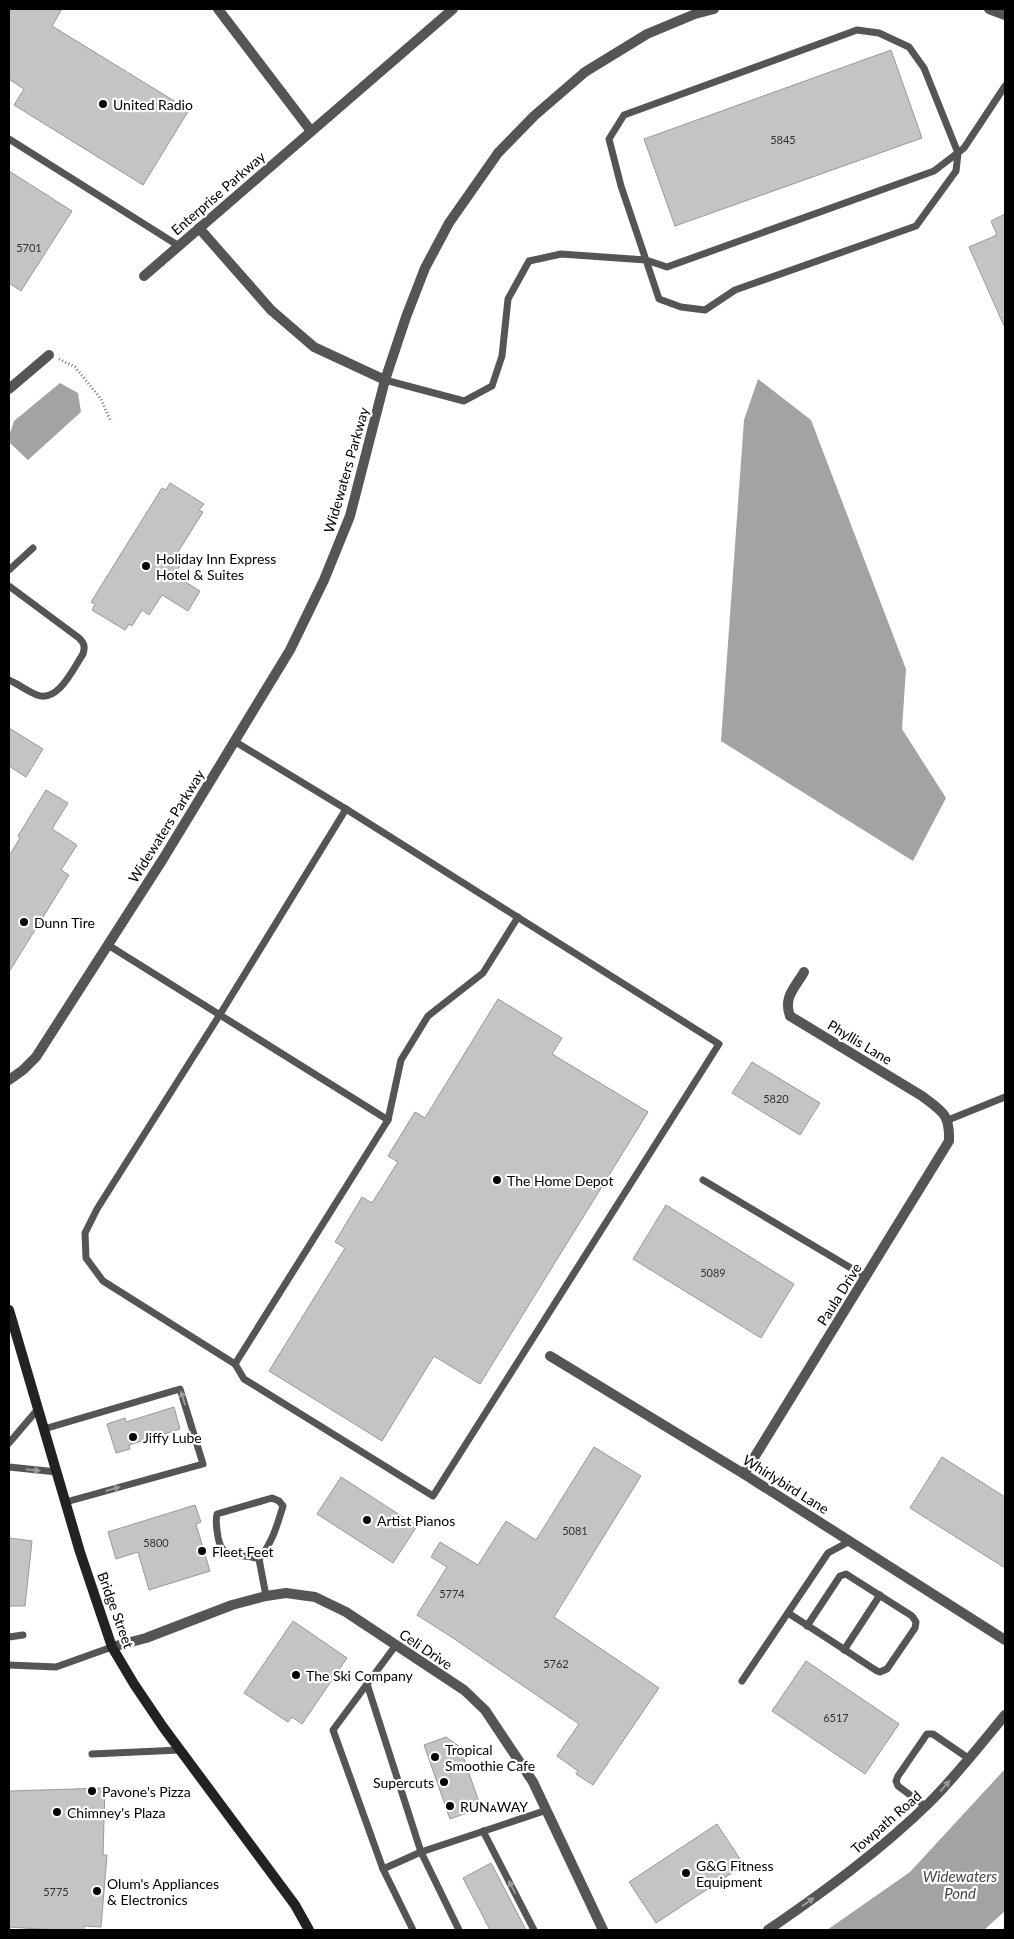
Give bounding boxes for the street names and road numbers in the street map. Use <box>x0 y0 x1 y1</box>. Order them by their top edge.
street label: Enterprise Parkway <box>168 147 269 238</box>
street label: Widewaters Parkway <box>320 404 372 535</box>
street label: Widewaters Parkway <box>124 766 208 886</box>
street label: Phyllis Lane <box>825 1016 895 1068</box>
street label: Paula Drive <box>813 1260 865 1328</box>
street label: Whirlybird Lane <box>740 1451 832 1517</box>
street label: Bridge Street <box>94 1569 138 1651</box>
street label: Celi Drive <box>396 1625 456 1673</box>
street label: Towpath Road <box>847 1787 925 1857</box>

